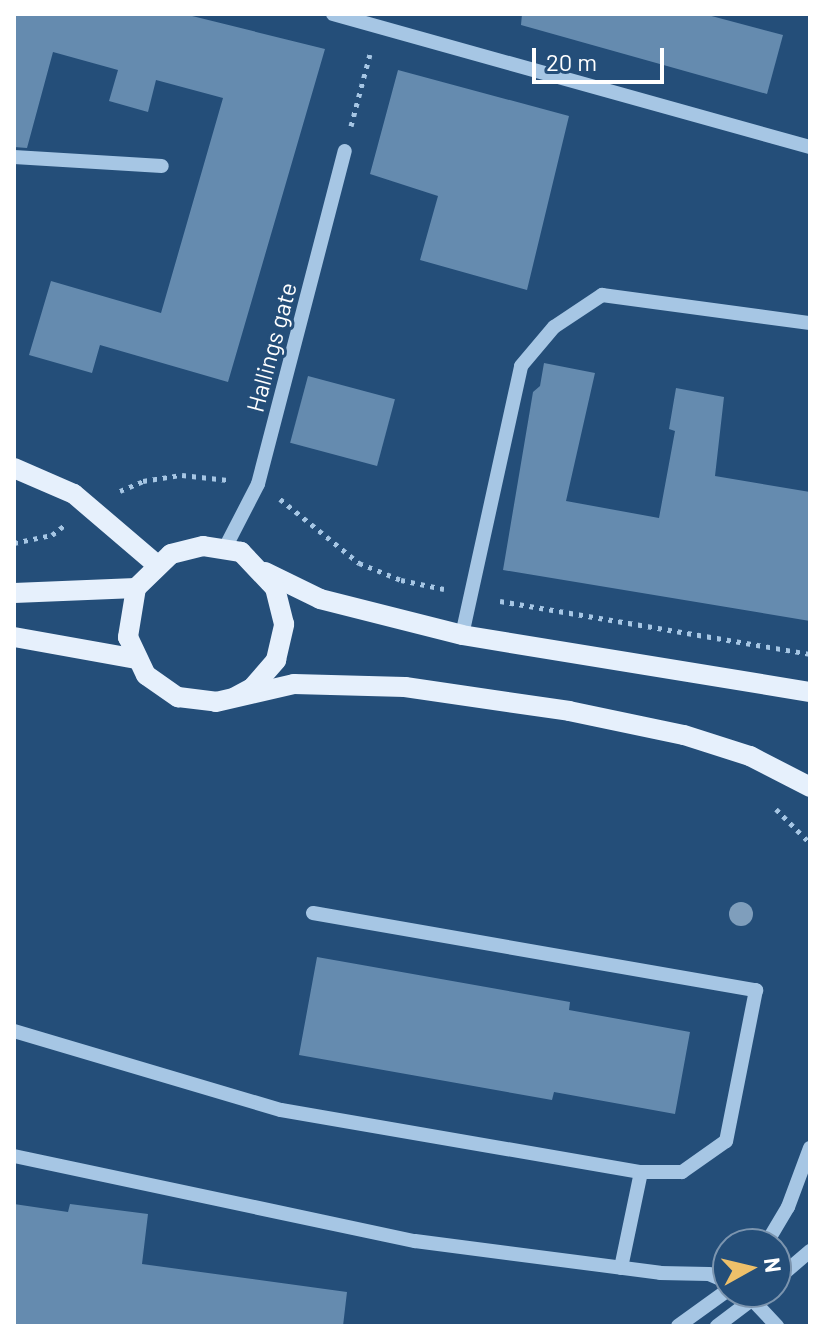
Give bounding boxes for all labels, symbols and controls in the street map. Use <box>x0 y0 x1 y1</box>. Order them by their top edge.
scale bar <box>536 32 668 82</box>
text: 20 m <box>546 47 597 76</box>
street label: Hallings gate <box>240 279 302 415</box>
north arrow <box>712 1228 792 1308</box>
text: N <box>760 1256 788 1274</box>

